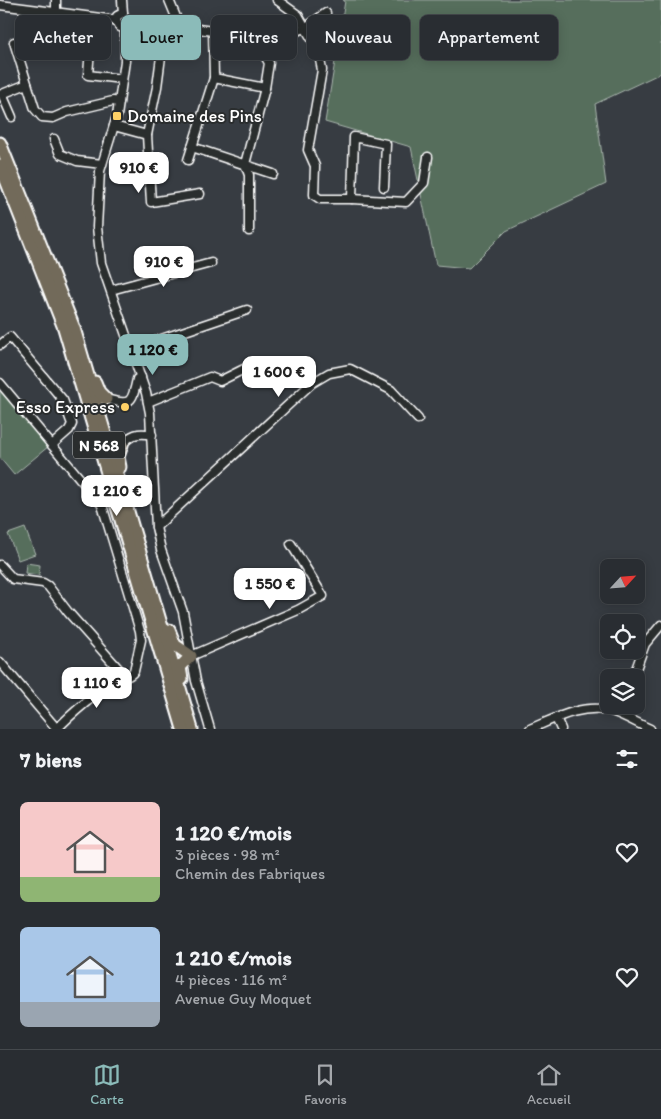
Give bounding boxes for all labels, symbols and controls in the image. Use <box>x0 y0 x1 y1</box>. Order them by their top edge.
chip: Acheter <box>15 15 111 60</box>
chip: Louer <box>121 15 201 60</box>
chip: Filtres <box>211 15 297 60</box>
chip: Nouveau <box>307 15 410 60</box>
chip: Appartement <box>420 15 558 60</box>
place label: Domaine des Pins <box>127 105 262 127</box>
marker: Domaine des Pins <box>111 110 123 122</box>
pin: 910 € <box>104 152 174 194</box>
text: 910 € <box>120 158 158 177</box>
pin: 910 € <box>129 246 199 288</box>
text: 910 € <box>145 252 183 271</box>
pin: 1 120 € <box>107 334 199 376</box>
text: 1 120 € <box>128 340 178 359</box>
pin: 1 600 € <box>233 356 325 398</box>
text: 1 600 € <box>253 362 305 381</box>
place label: Esso Express <box>16 396 115 418</box>
marker: Esso Express <box>119 401 131 413</box>
road number: N 568 <box>73 432 125 458</box>
pin: 1 210 € <box>71 474 163 517</box>
text: 1 210 € <box>92 481 142 500</box>
north arrow <box>600 559 645 604</box>
map controls <box>600 559 645 714</box>
pin: 1 550 € <box>224 568 316 610</box>
text: 1 550 € <box>245 574 295 593</box>
button: locate <box>600 614 645 659</box>
pin: 1 110 € <box>51 666 143 709</box>
button: layers <box>600 669 645 714</box>
text: 1 110 € <box>73 673 121 692</box>
icon: filters <box>613 745 641 773</box>
text: 7 biens <box>20 747 82 772</box>
text: 1 120 €/mois <box>175 820 292 845</box>
icon: home <box>60 822 120 882</box>
icon: heart <box>613 838 641 866</box>
text: 3 pièces · 98 m² <box>175 845 280 864</box>
text: Chemin des Fabriques <box>175 864 325 883</box>
text: 1 210 €/mois <box>175 945 292 970</box>
icon: home <box>60 947 120 1007</box>
icon: heart <box>613 963 641 991</box>
text: 4 pièces · 116 m² <box>175 970 287 989</box>
text: Avenue Guy Moquet <box>175 989 311 1008</box>
tab: Carte <box>90 1061 124 1108</box>
tab: Favoris <box>304 1061 347 1108</box>
tab: Accueil <box>527 1061 571 1108</box>

